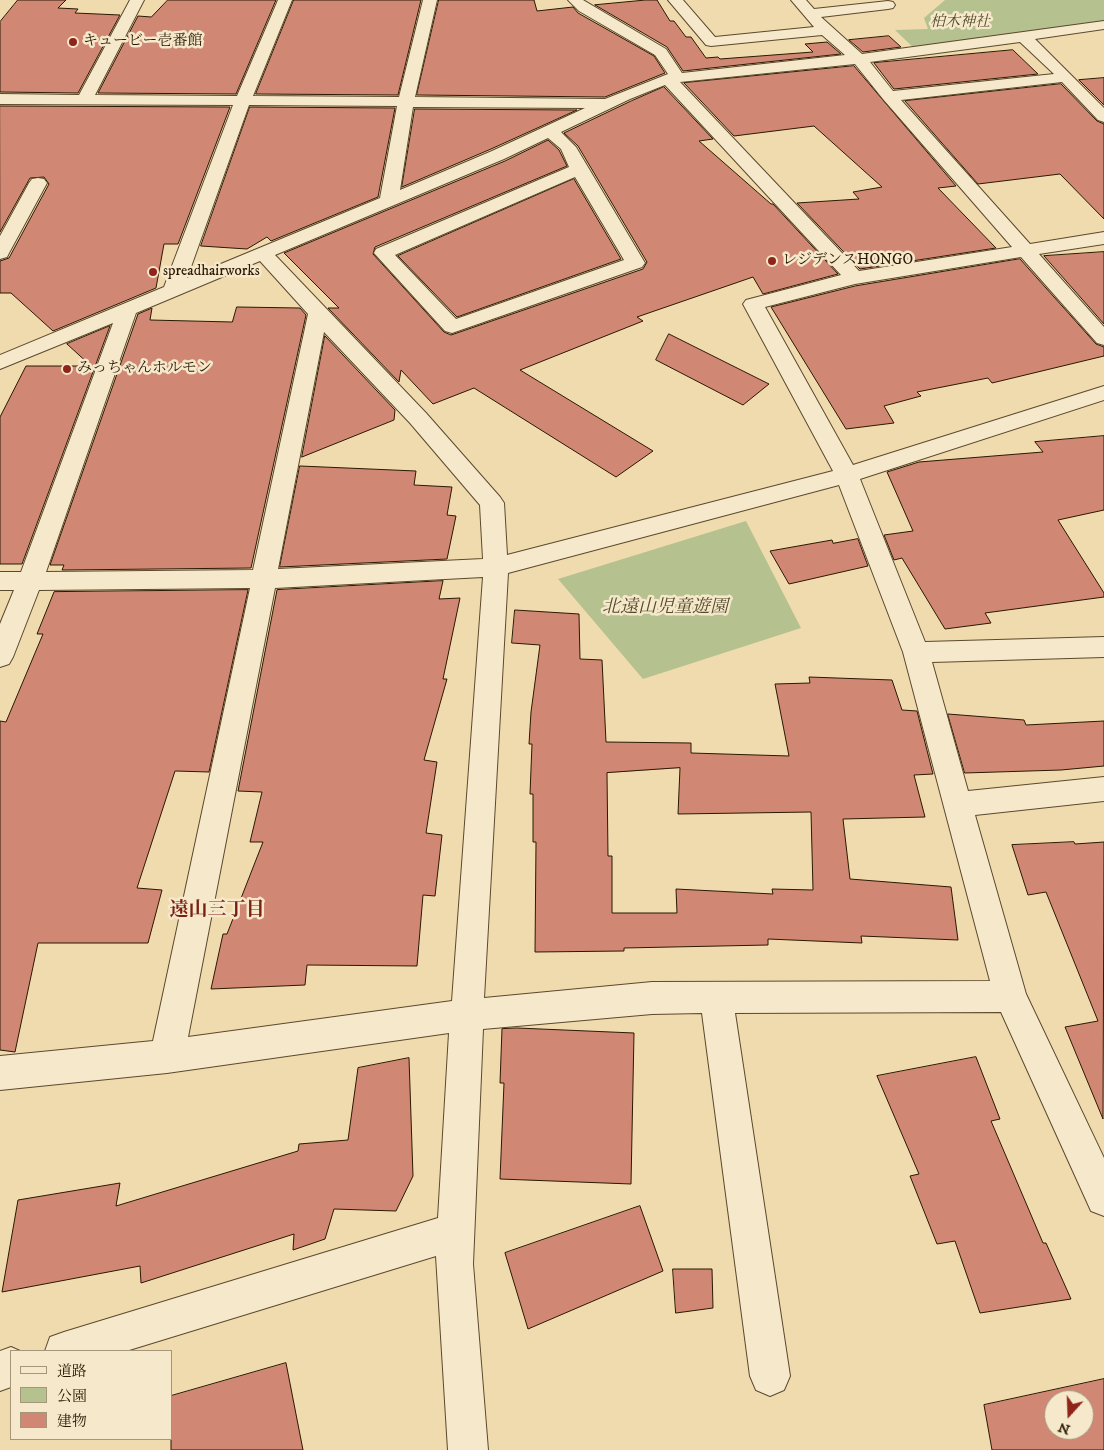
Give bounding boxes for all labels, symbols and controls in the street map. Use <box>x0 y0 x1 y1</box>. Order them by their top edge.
park label: 柏木神社 <box>930 14 990 32</box>
place label: キュービー壱番館 <box>83 33 202 51</box>
marker: キュービー壱番館 <box>67 36 79 48</box>
place label: レジデンスHONGO <box>782 252 913 270</box>
marker: レジデンスHONGO <box>766 255 778 267</box>
place label: spreadhairworks <box>163 263 260 281</box>
marker: spreadhairworks <box>147 266 159 278</box>
place label: みっちゃんホルモン <box>77 360 212 378</box>
marker: みっちゃんホルモン <box>61 363 73 375</box>
park label: 北遠山児童遊園 <box>602 597 728 619</box>
district label: 遠山三丁目 <box>170 900 264 922</box>
legend <box>10 1350 172 1440</box>
text: 道路 <box>57 1362 87 1381</box>
text: 公園 <box>57 1387 87 1406</box>
north arrow <box>1044 1390 1094 1440</box>
text: 建物 <box>57 1412 87 1431</box>
text: N <box>1056 1418 1073 1439</box>

